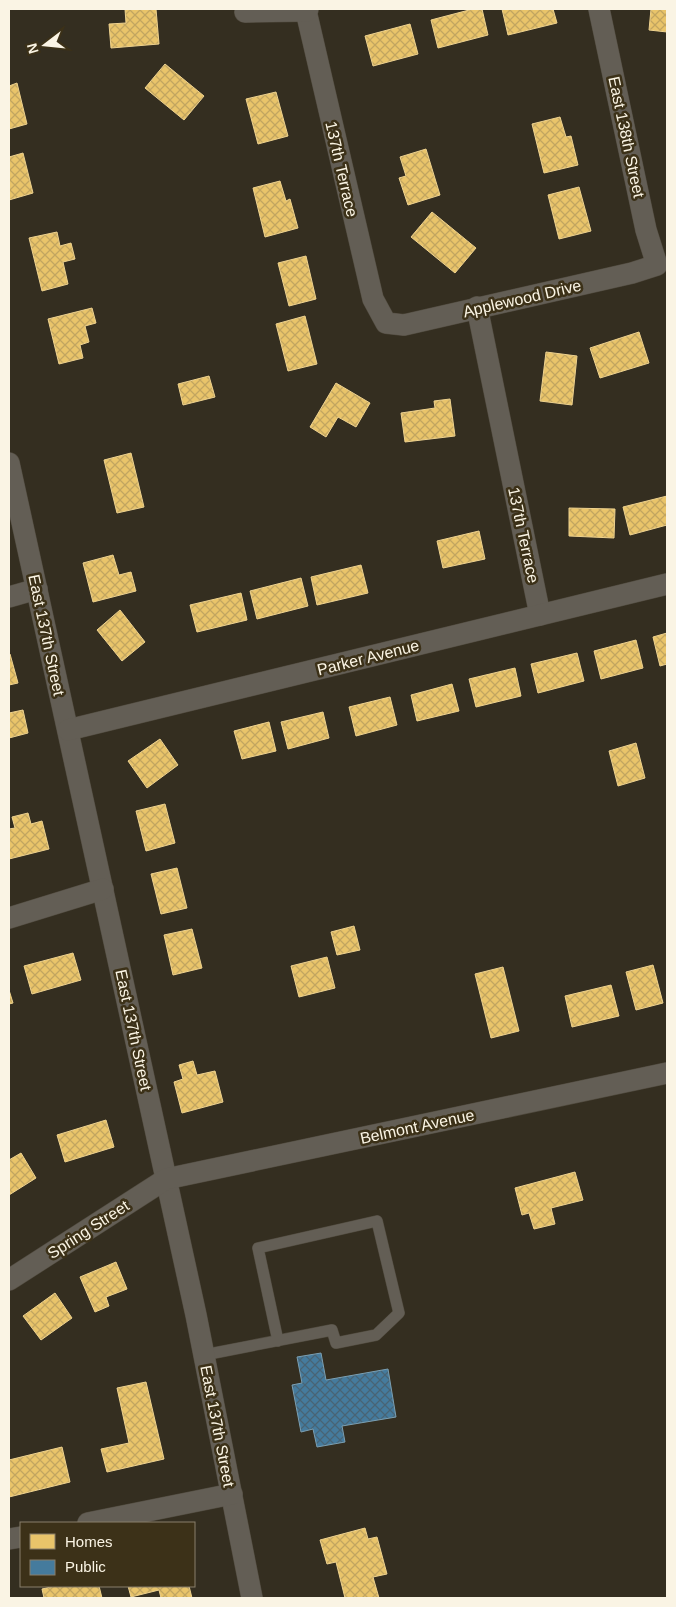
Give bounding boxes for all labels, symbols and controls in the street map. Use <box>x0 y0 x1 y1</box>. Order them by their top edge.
north arrow <box>20 20 70 70</box>
text: N <box>23 42 42 56</box>
street label: East 138th Street <box>605 75 648 200</box>
street label: 137th Terrace <box>322 120 361 219</box>
street label: Applewood Drive <box>461 277 583 320</box>
street label: 137th Terrace <box>505 486 542 585</box>
street label: East 137th Street <box>25 573 68 698</box>
street label: Parker Avenue <box>315 637 421 678</box>
street label: East 137th Street <box>112 968 155 1093</box>
street label: Belmont Avenue <box>358 1106 476 1147</box>
street label: Spring Street <box>44 1197 133 1262</box>
street label: East 137th Street <box>197 1364 238 1489</box>
legend <box>20 1522 195 1587</box>
text: Homes <box>65 1533 113 1550</box>
text: Public <box>65 1558 106 1575</box>

